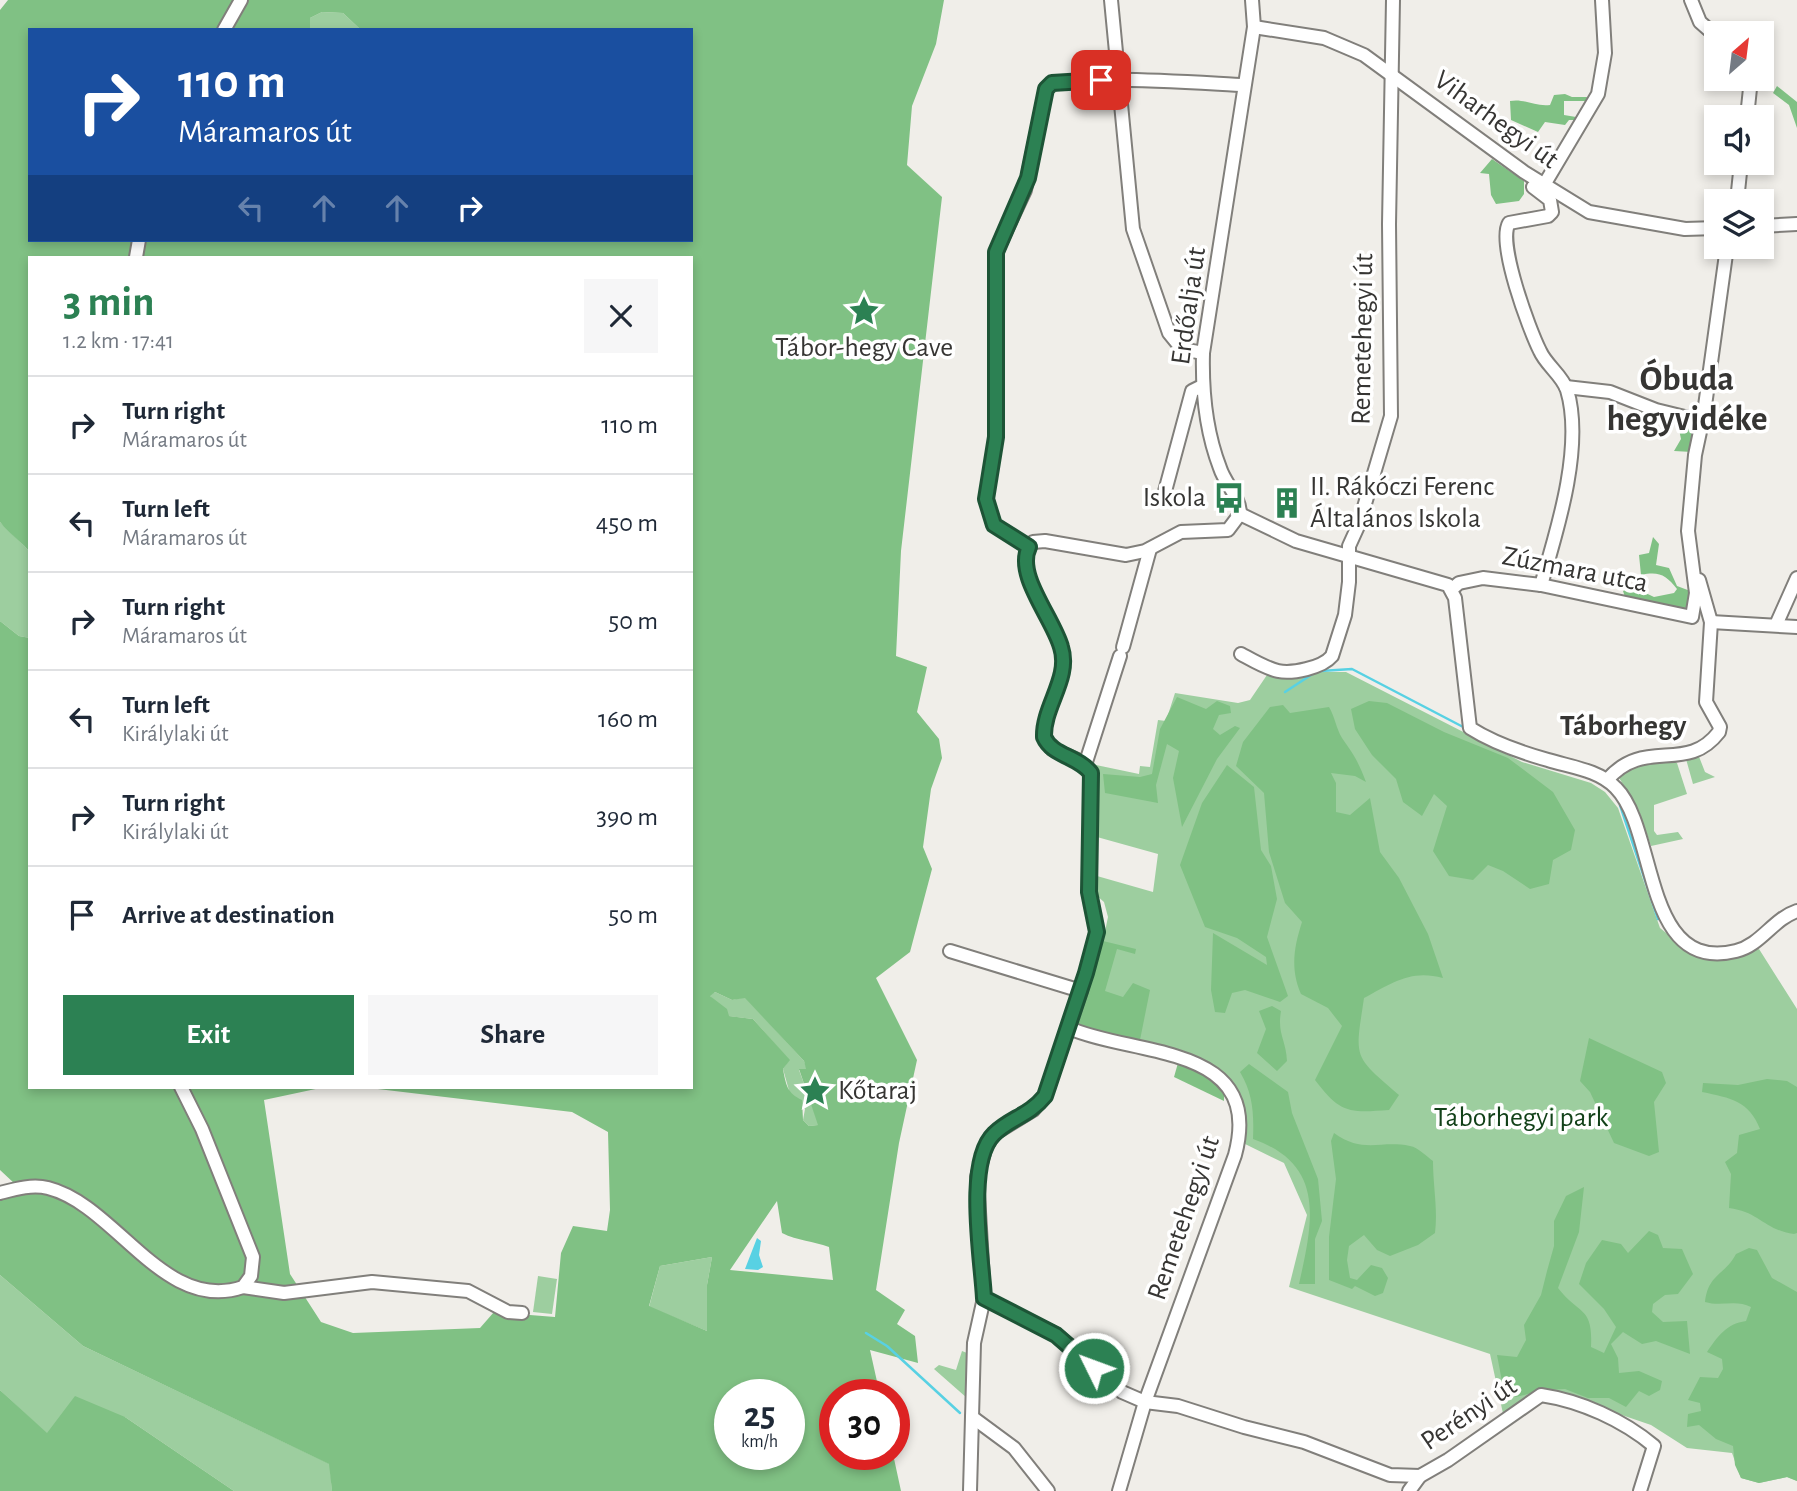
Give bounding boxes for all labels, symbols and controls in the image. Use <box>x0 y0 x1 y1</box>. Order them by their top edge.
north arrow <box>1704 21 1774 91</box>
map controls <box>1704 21 1774 259</box>
pin <box>1071 50 1131 110</box>
icon: right <box>63 56 154 147</box>
text: 110 m <box>178 58 286 107</box>
icon: arrive <box>1082 61 1120 99</box>
street label: Viharhegyi út <box>1429 66 1563 174</box>
button: sound <box>1704 105 1774 175</box>
text: Máramaros út <box>178 116 352 148</box>
icon: left <box>232 189 270 227</box>
icon: ahead <box>305 189 343 227</box>
icon: ahead <box>378 189 416 227</box>
icon: right <box>451 189 489 227</box>
button: layers <box>1704 189 1774 259</box>
street label: Erdőalja út <box>1167 245 1211 367</box>
street label: Remetehegyi út <box>1348 253 1378 425</box>
button: close <box>584 279 658 353</box>
text: 3 min <box>63 281 155 323</box>
place icon: Tábor-hegy Cave <box>847 294 881 328</box>
text: 1.2 km · 17:41 <box>63 330 174 353</box>
place label: Tábor-hegy Cave <box>775 334 953 362</box>
district label: Óbuda hegyvidéke <box>1606 358 1768 437</box>
text: Turn right <box>122 398 225 424</box>
icon: right <box>63 406 101 444</box>
text: 110 m <box>601 412 658 438</box>
text: Máramaros út <box>122 429 247 452</box>
place label: II. Rákóczi Ferenc Általános Iskola <box>1310 473 1494 533</box>
bus stop icon: Iskola <box>1212 481 1246 515</box>
place label: Iskola <box>1143 484 1206 512</box>
building icon: II. Rákóczi Ferenc Általános Iskola <box>1270 486 1304 520</box>
text: Turn left <box>122 496 210 522</box>
icon: left <box>63 504 101 542</box>
text: 450 m <box>596 510 658 536</box>
text: Máramaros út <box>122 527 247 550</box>
street label: Zúzmara utca <box>1500 542 1650 598</box>
text: Turn right <box>122 594 225 620</box>
icon: right <box>63 602 101 640</box>
text: 50 m <box>608 608 658 634</box>
text: Máramaros út <box>122 625 247 648</box>
text: Turn left <box>122 692 210 718</box>
icon: left <box>63 700 101 738</box>
text: 160 m <box>598 706 658 732</box>
district label: Táborhegy <box>1560 711 1687 741</box>
text: Királylaki út <box>122 723 229 746</box>
text: Turn right <box>122 790 225 816</box>
icon: right <box>63 798 101 836</box>
text: 390 m <box>596 804 658 830</box>
text: Királylaki út <box>122 821 229 844</box>
icon: arrive <box>63 896 101 934</box>
text: Arrive at destination <box>122 902 335 928</box>
text: 50 m <box>608 902 658 928</box>
button: Exit <box>63 995 354 1075</box>
button: Share <box>368 995 658 1075</box>
place icon: Kőtaraj <box>798 1074 832 1108</box>
place label: Kőtaraj <box>838 1077 917 1105</box>
park label: Táborhegyi park <box>1434 1104 1609 1132</box>
street label: Remetehegyi út <box>1143 1132 1225 1304</box>
position arrow <box>1057 1331 1131 1405</box>
street label: Perényi út <box>1416 1372 1522 1456</box>
speed limit sign: 30 <box>819 1379 910 1470</box>
text: 25 <box>744 1398 775 1433</box>
text: km/h <box>741 1433 778 1451</box>

